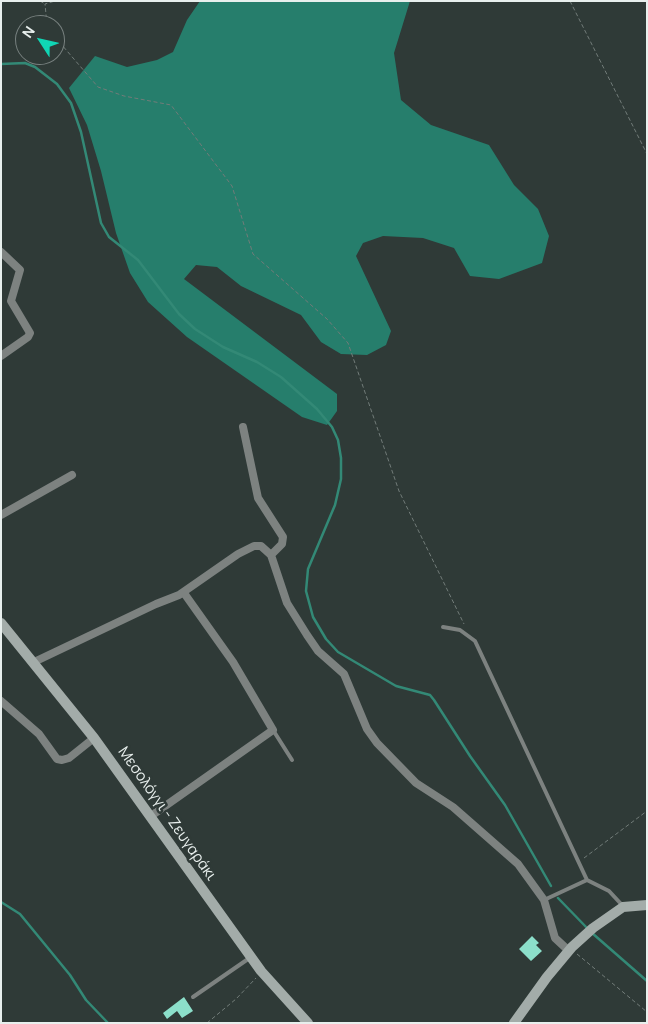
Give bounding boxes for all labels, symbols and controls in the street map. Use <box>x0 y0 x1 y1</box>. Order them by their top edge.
north arrow <box>15 15 65 65</box>
text: N <box>17 22 39 41</box>
street label: Μεσολόγγι - Ζευγαράκι <box>114 744 220 884</box>

